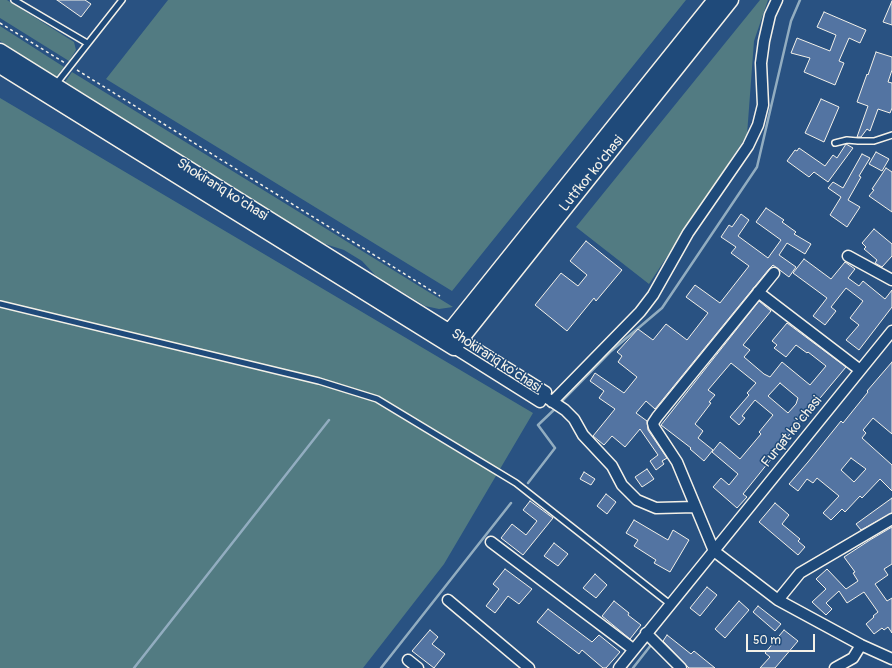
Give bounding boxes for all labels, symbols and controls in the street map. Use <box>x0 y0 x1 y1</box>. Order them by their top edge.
street label: Lutfkor ko'chasi <box>556 133 628 215</box>
street label: Shokirariq ko'chasi <box>173 155 271 225</box>
street label: Shokirariq ko'chasi <box>448 326 544 396</box>
street label: Furqat ko'chasi <box>758 393 826 471</box>
scale bar <box>748 626 817 652</box>
text: 50 m <box>753 633 781 648</box>

